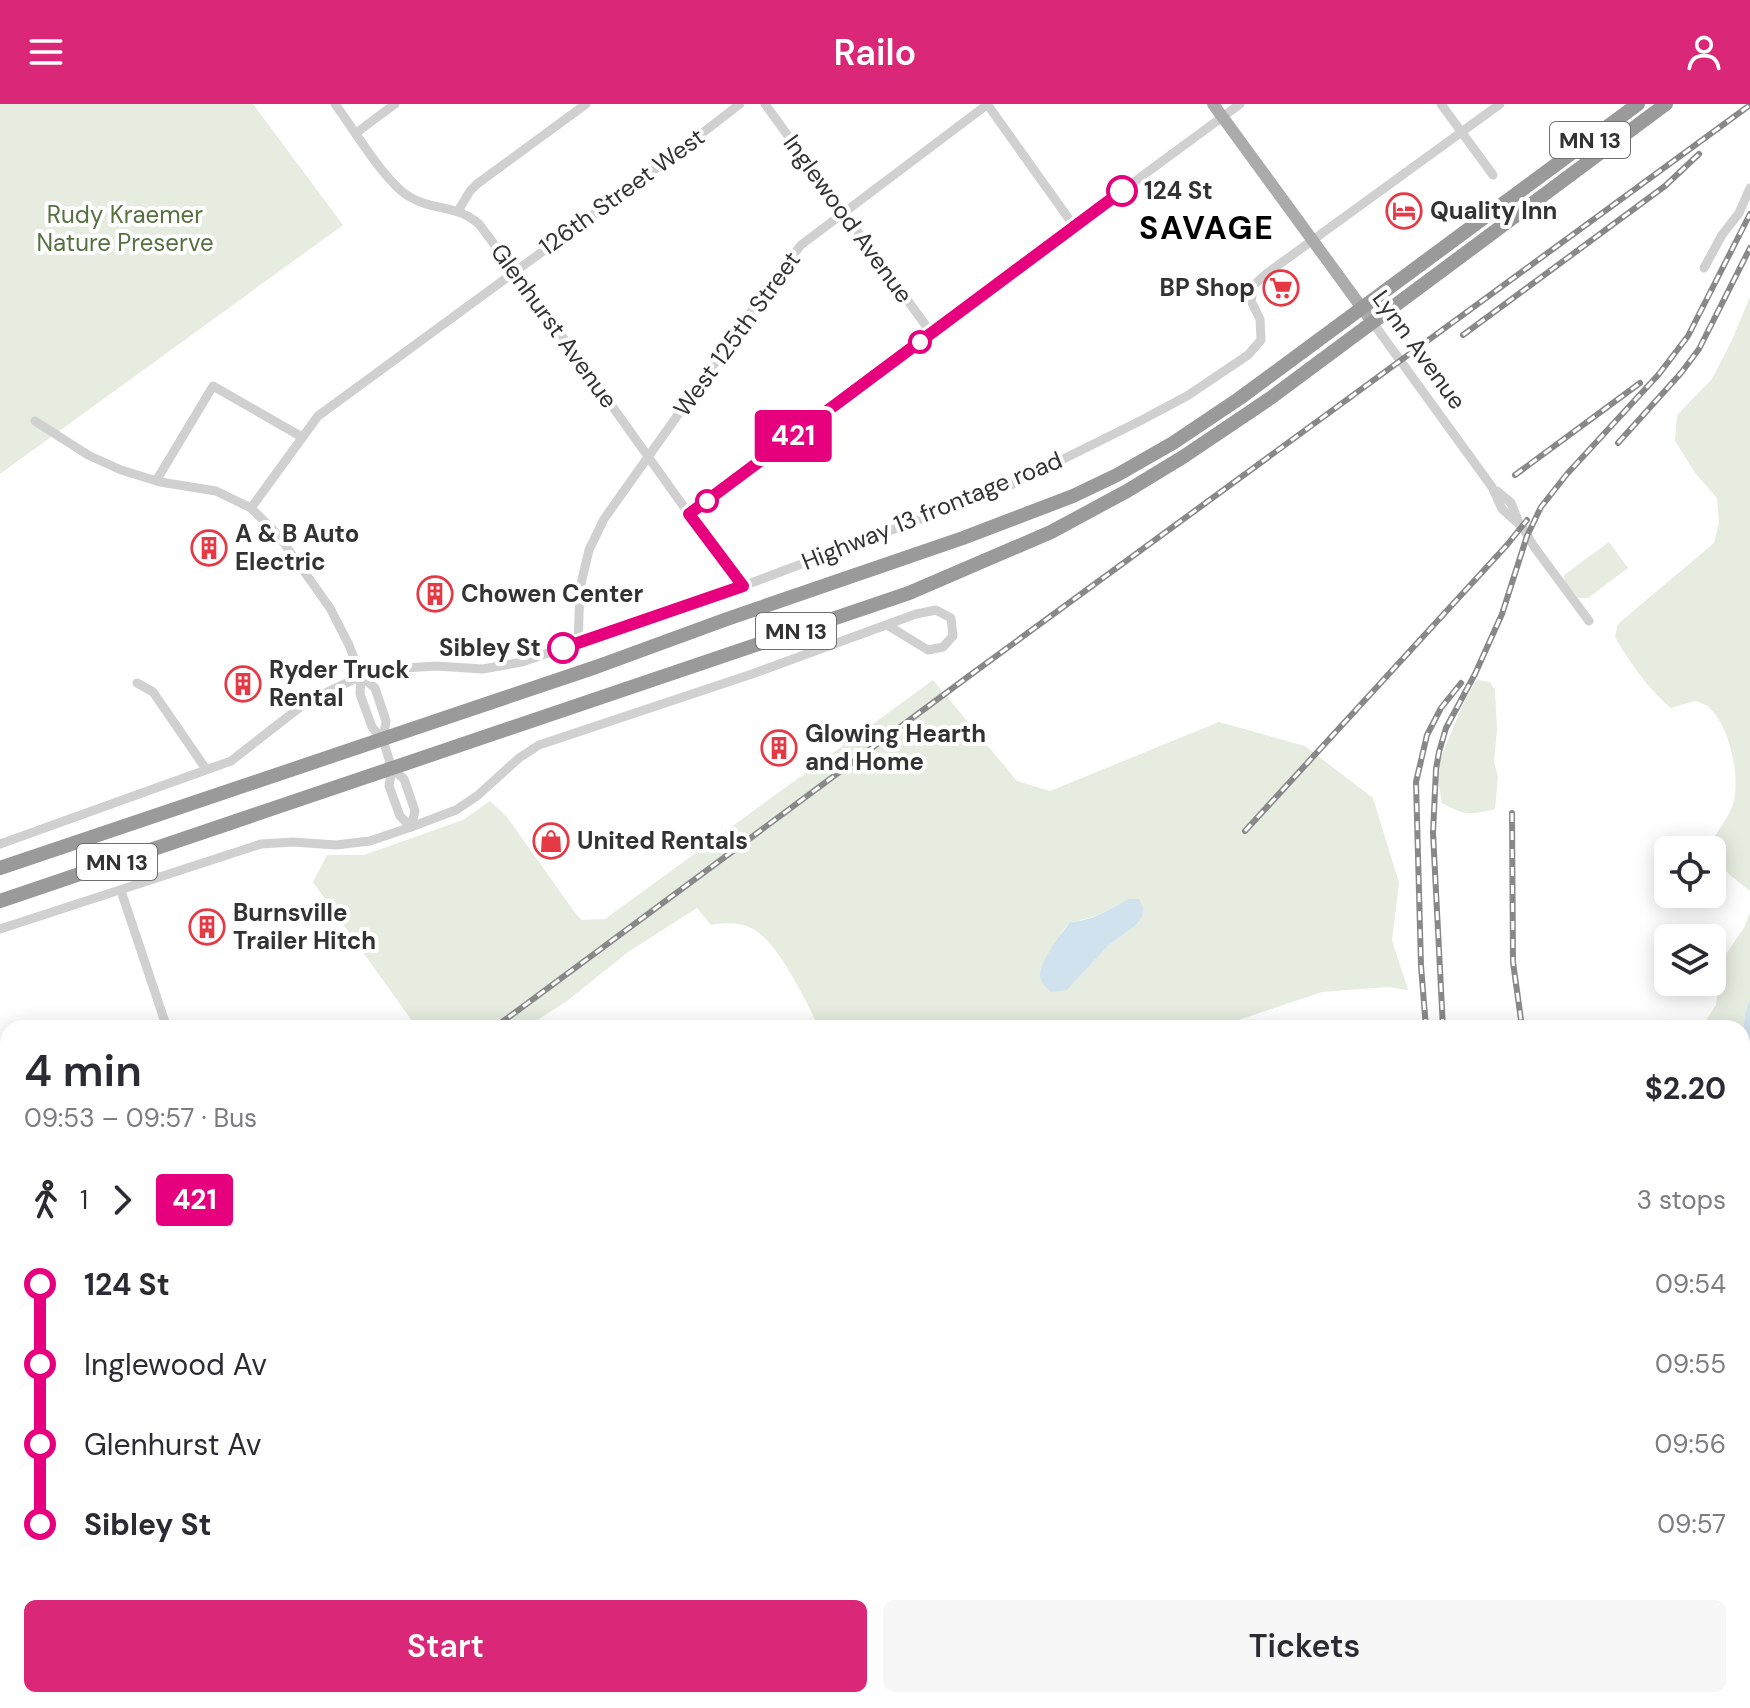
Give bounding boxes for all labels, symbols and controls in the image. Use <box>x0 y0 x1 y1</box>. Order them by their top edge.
text: Railo <box>834 29 916 76</box>
icon: menu <box>24 30 68 74</box>
icon: person <box>1682 30 1726 74</box>
street label: 126th Street West <box>533 121 710 262</box>
road number: MN 13 <box>1550 122 1630 158</box>
street label: Inglewood Avenue <box>777 128 920 309</box>
place label: 124 St <box>1144 175 1213 206</box>
marker: 124 St <box>1107 176 1137 206</box>
hotel icon: Quality Inn <box>1385 192 1423 230</box>
place label: Quality Inn <box>1430 195 1557 226</box>
park label: Rudy Kraemer Nature Preserve <box>36 199 214 258</box>
district label: SAVAGE <box>1139 207 1275 249</box>
street label: Glenhurst Avenue <box>484 237 625 414</box>
street label: West 125th Street <box>666 245 807 422</box>
supermarket icon: BP Shop <box>1262 269 1300 307</box>
place label: BP Shop <box>1160 272 1255 303</box>
street label: Lynn Avenue <box>1366 284 1473 415</box>
unlabelled marker <box>909 331 931 353</box>
line badge: 421 <box>747 410 839 462</box>
text: 421 <box>771 417 815 454</box>
street label: Highway 13 frontage road <box>797 444 1067 577</box>
unlabelled marker <box>696 490 718 512</box>
place label: A & B Auto Electric <box>235 518 359 577</box>
building icon: A & B Auto Electric <box>190 529 228 567</box>
building icon: Chowen Center <box>416 575 454 613</box>
place label: Chowen Center <box>461 578 643 609</box>
road number: MN 13 <box>756 613 836 649</box>
place label: Sibley St <box>439 632 541 663</box>
marker: Sibley St <box>548 633 578 663</box>
place label: Ryder Truck Rental <box>269 654 410 713</box>
building icon: Ryder Truck Rental <box>224 665 262 703</box>
place label: Glowing Hearth and Home <box>805 718 986 777</box>
building icon: Glowing Hearth and Home <box>760 729 798 767</box>
shop icon: United Rentals <box>532 822 570 860</box>
place label: United Rentals <box>577 825 748 856</box>
map controls <box>1654 836 1726 996</box>
button: locate <box>1654 836 1726 908</box>
road number: MN 13 <box>77 844 157 880</box>
place label: Burnsville Trailer Hitch <box>233 897 376 956</box>
building icon: Burnsville Trailer Hitch <box>188 908 226 946</box>
button: layers <box>1654 924 1726 996</box>
text: 4 min <box>24 1042 142 1100</box>
text: $2.20 <box>1645 1069 1726 1108</box>
text: 09:53 – 09:57 · Bus <box>24 1101 257 1135</box>
icon: walk <box>24 1178 68 1222</box>
icon: forward <box>100 1178 144 1222</box>
text: 421 <box>172 1181 217 1218</box>
text: 1 <box>80 1183 88 1217</box>
text: 3 stops <box>1637 1183 1726 1217</box>
text: 124 St <box>84 1265 170 1304</box>
text: 09:54 <box>1655 1267 1726 1301</box>
text: Inglewood Av <box>84 1345 267 1384</box>
text: 09:55 <box>1655 1347 1726 1381</box>
text: Glenhurst Av <box>84 1425 262 1464</box>
text: 09:56 <box>1654 1427 1726 1461</box>
text: Sibley St <box>84 1505 212 1544</box>
text: 09:57 <box>1657 1507 1726 1541</box>
button: Start <box>24 1600 867 1692</box>
button: Tickets <box>883 1600 1726 1692</box>

